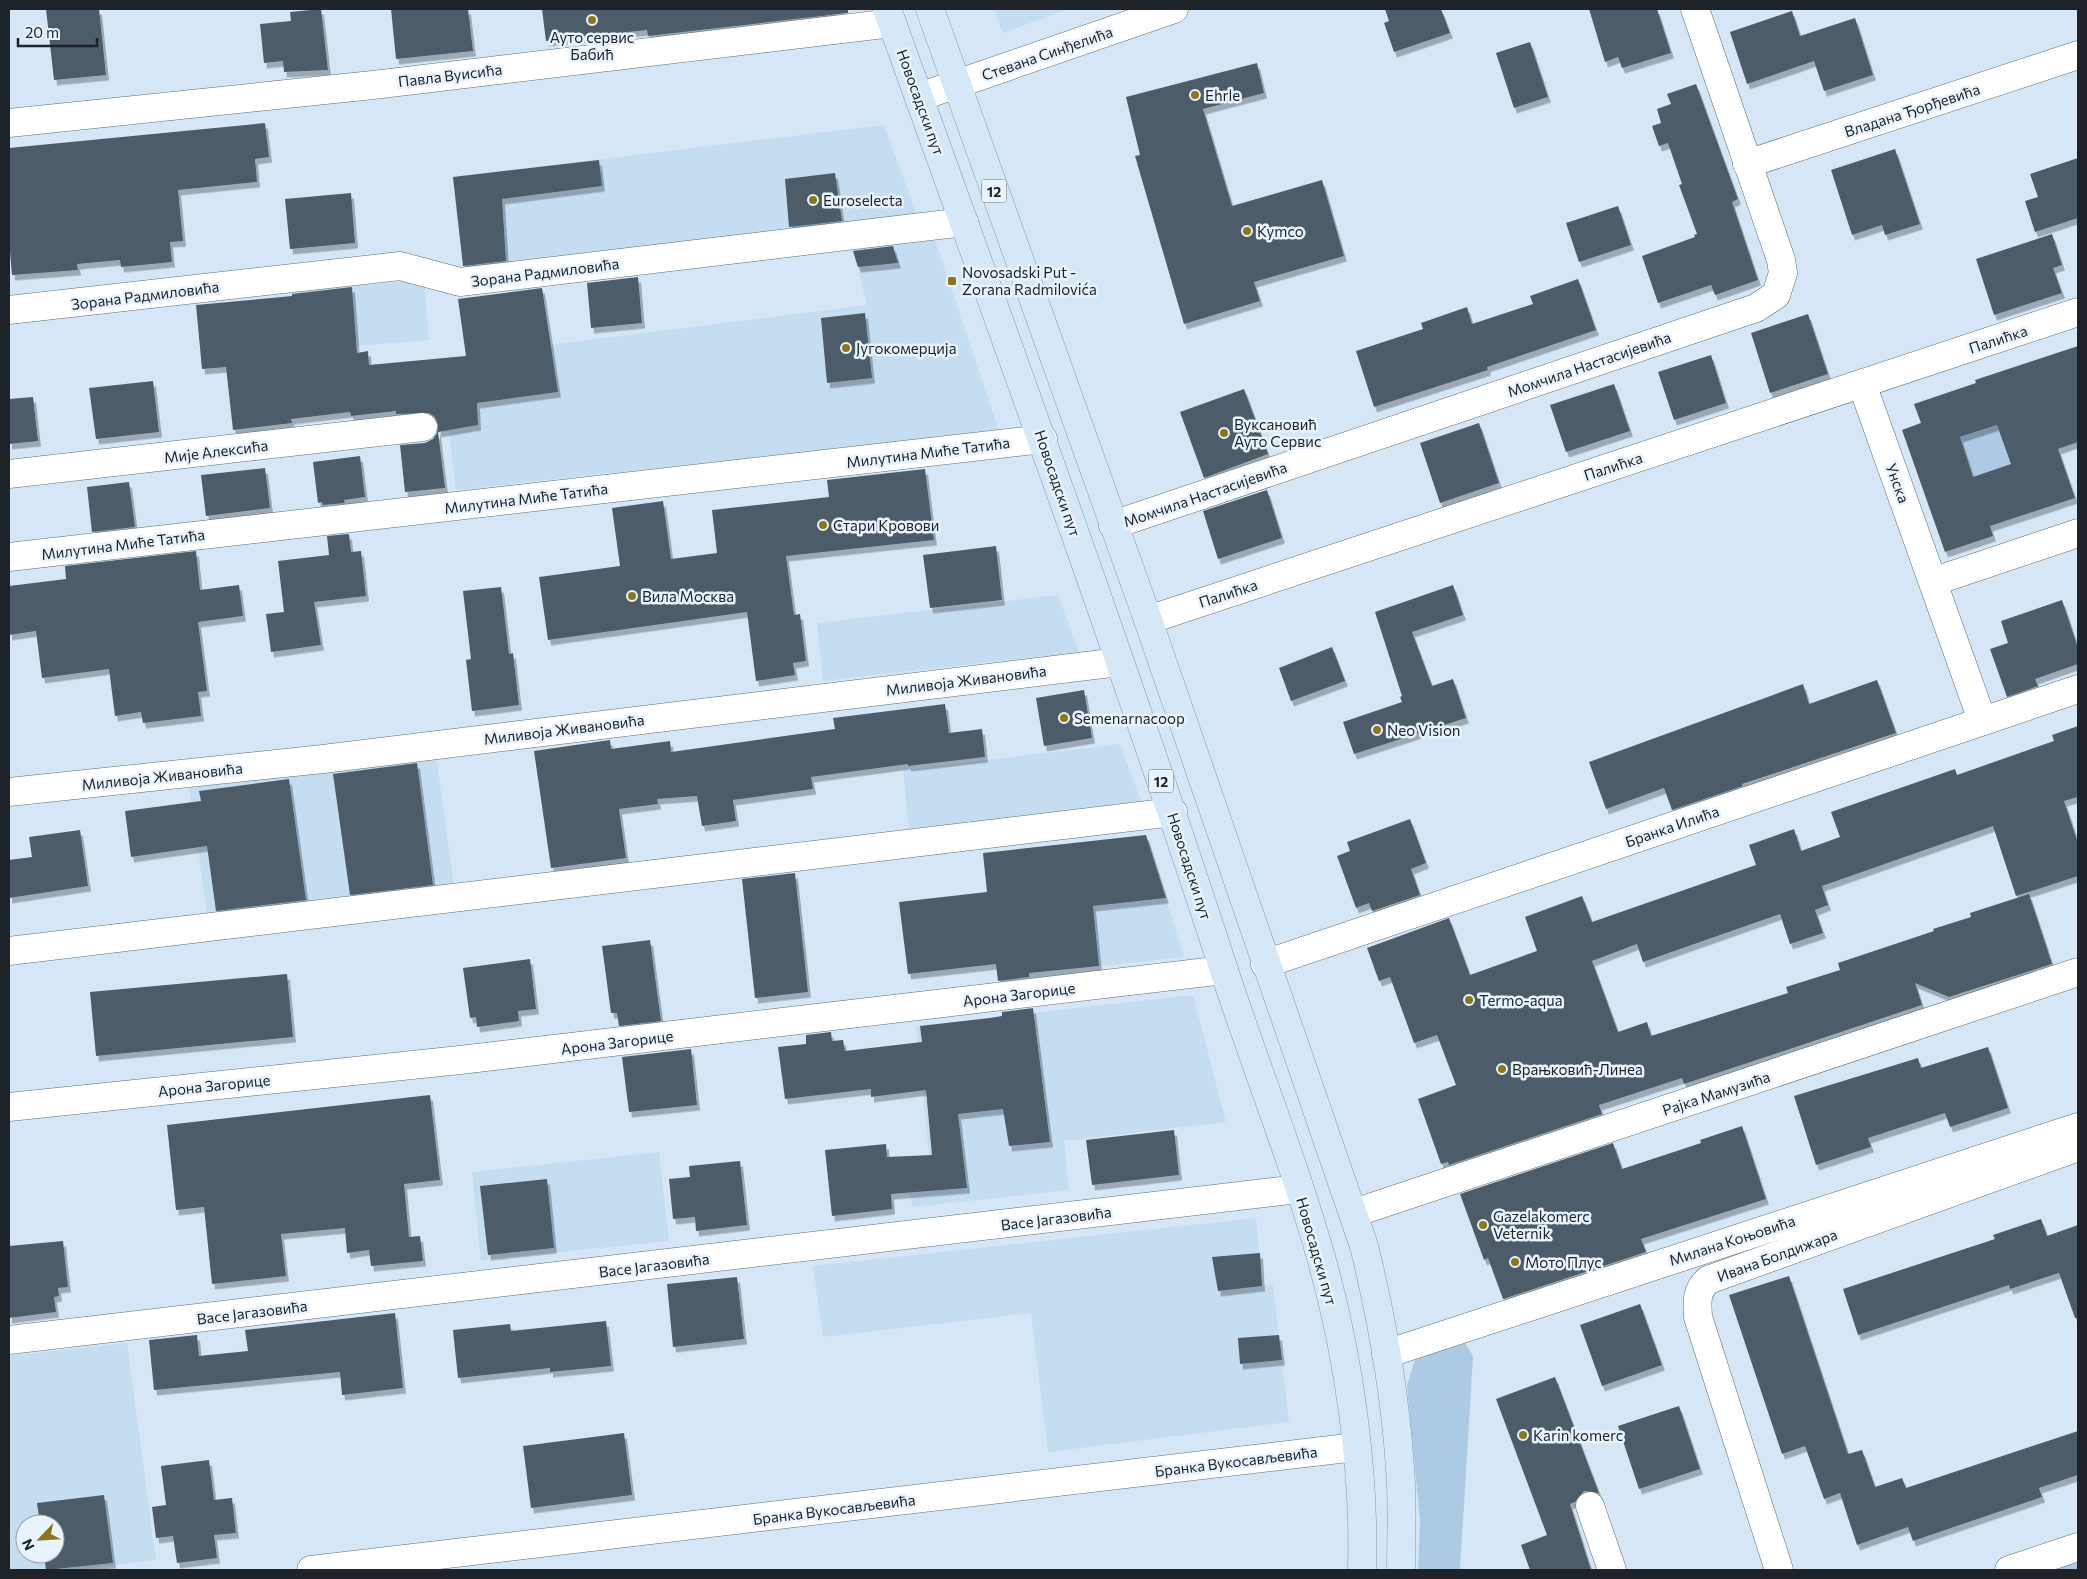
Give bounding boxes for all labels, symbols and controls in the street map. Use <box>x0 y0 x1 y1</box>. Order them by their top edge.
marker: Ауто сервис Бабић <box>586 14 598 26</box>
scale bar <box>18 15 96 47</box>
street label: Стевана Синђелића <box>979 22 1115 84</box>
text: 20 m <box>25 23 59 41</box>
place label: Ауто сервис Бабић <box>550 28 634 63</box>
street label: Новосадски пут <box>893 47 949 157</box>
street label: Павла Вуисића <box>397 60 503 90</box>
street label: Владана Ђорђевића <box>1842 80 1982 140</box>
place label: Ehrle <box>1205 86 1240 104</box>
marker: Ehrle <box>1189 89 1201 101</box>
road number: 12 <box>982 180 1006 202</box>
place label: Euroselecta <box>823 191 903 209</box>
marker: Euroselecta <box>807 194 819 206</box>
place label: Kymco <box>1257 222 1304 240</box>
marker: Kymco <box>1241 225 1253 237</box>
street label: Зорана Радмиловића <box>470 254 620 290</box>
place label: Novosadski Put - Zorana Radmilovića <box>962 263 1097 298</box>
marker: Novosadski Put - Zorana Radmilovića <box>946 275 958 287</box>
street label: Зорана Радмиловића <box>70 277 220 313</box>
street label: Палићка <box>1966 321 2030 357</box>
street label: Момчила Настасијевића <box>1505 328 1673 400</box>
place label: Југокомерција <box>856 339 956 357</box>
marker: Југокомерција <box>840 342 852 354</box>
place label: Вуксановић Ауто Сервис <box>1234 415 1321 450</box>
street label: Новосадски пут <box>1031 427 1085 539</box>
marker: Вуксановић Ауто Сервис <box>1218 427 1230 439</box>
street label: Милутина Миће Татића <box>845 433 1011 471</box>
street label: Мије Алексића <box>163 436 269 466</box>
street label: Палићка <box>1581 448 1645 484</box>
street label: Момчила Настасијевића <box>1121 458 1289 530</box>
street label: Унска <box>1883 461 1913 505</box>
street label: Милутина Миће Татића <box>443 479 609 517</box>
place label: Стари Кровови <box>833 516 939 534</box>
marker: Стари Кровови <box>817 519 829 531</box>
street label: Милутина Миће Татића <box>40 525 206 563</box>
street label: Палићка <box>1196 575 1260 611</box>
place label: Вила Москва <box>642 587 734 605</box>
marker: Вила Москва <box>626 590 638 602</box>
street label: Миливоја Живановића <box>885 661 1047 699</box>
place label: Semenarnacoop <box>1074 709 1185 727</box>
street label: Миливоја Живановића <box>483 710 645 748</box>
marker: Semenarnacoop <box>1058 712 1070 724</box>
place label: Neo Vision <box>1387 721 1460 739</box>
marker: Neo Vision <box>1371 724 1383 736</box>
street label: Миливоја Живановића <box>81 759 243 793</box>
road number: 12 <box>1148 769 1174 792</box>
street label: Бранка Илића <box>1623 802 1721 850</box>
street label: Новосадски пут <box>1164 810 1216 922</box>
street label: Арона Загорице <box>962 978 1076 1010</box>
place label: Termo-aqua <box>1479 991 1563 1009</box>
marker: Termo-aqua <box>1463 994 1475 1006</box>
street label: Арона Загорице <box>560 1026 674 1058</box>
place label: Врањковић-Линеа <box>1512 1060 1643 1078</box>
marker: Врањковић-Линеа <box>1496 1063 1508 1075</box>
street label: Рајка Мамузића <box>1660 1067 1772 1119</box>
street label: Арона Загорице <box>157 1070 271 1100</box>
street label: Новосадски пут <box>1293 1195 1341 1307</box>
street label: Васе Јагазовића <box>1000 1202 1112 1234</box>
place label: Gazelakomerc Veternik <box>1493 1207 1590 1242</box>
street label: Милана Коњовића <box>1667 1211 1797 1269</box>
marker: Gazelakomerc Veternik <box>1477 1219 1489 1231</box>
street label: Ивана Болдижара <box>1714 1225 1840 1285</box>
street label: Васе Јагазовића <box>598 1249 710 1281</box>
place label: Мото Плус <box>1525 1253 1602 1271</box>
marker: Мото Плус <box>1509 1256 1521 1268</box>
street label: Васе Јагазовића <box>196 1296 308 1328</box>
place label: Karin komerc <box>1533 1426 1623 1444</box>
marker: Karin komerc <box>1517 1429 1529 1441</box>
street label: Бранка Вукосављевића <box>1154 1442 1318 1480</box>
street label: Бранка Вукосављевића <box>752 1490 916 1528</box>
north arrow <box>15 1514 65 1564</box>
text: N <box>18 1536 38 1553</box>

